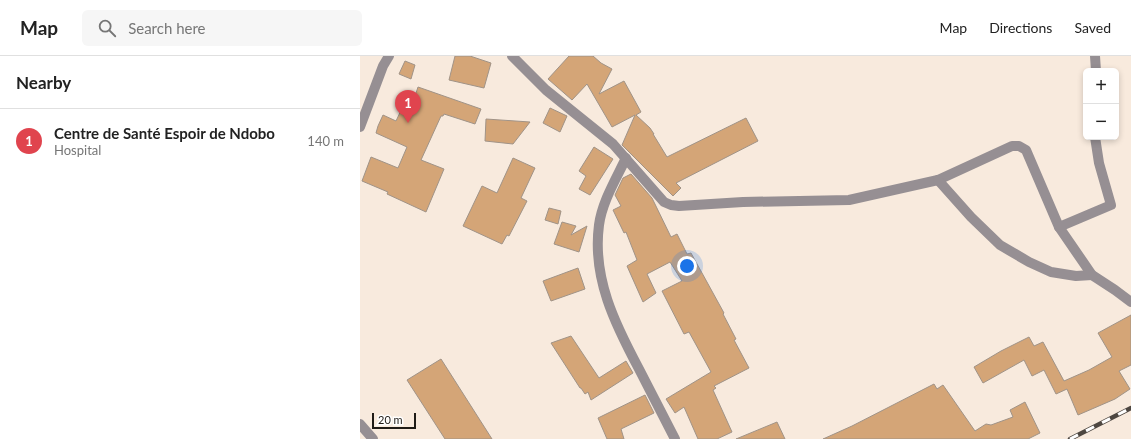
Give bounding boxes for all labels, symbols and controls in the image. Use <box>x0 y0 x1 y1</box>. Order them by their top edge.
search box <box>82 10 362 46</box>
text: Map <box>20 16 58 39</box>
icon: search <box>96 17 118 39</box>
text: Search here <box>128 19 206 37</box>
text: Map <box>940 19 967 36</box>
text: Directions <box>989 19 1052 36</box>
text: Saved <box>1074 19 1111 36</box>
map controls <box>1083 68 1119 140</box>
button: + <box>1083 68 1119 104</box>
text: Nearby <box>16 72 71 93</box>
pin: 1 <box>395 90 421 123</box>
button: − <box>1083 104 1119 140</box>
text: Centre de Santé Espoir de Ndobo <box>54 124 275 142</box>
text: 1 <box>25 133 33 149</box>
text: 140 m <box>307 133 344 149</box>
text: Hospital <box>54 142 101 158</box>
your location <box>677 256 697 276</box>
scale bar <box>372 411 416 430</box>
text: 20 m <box>378 413 403 426</box>

